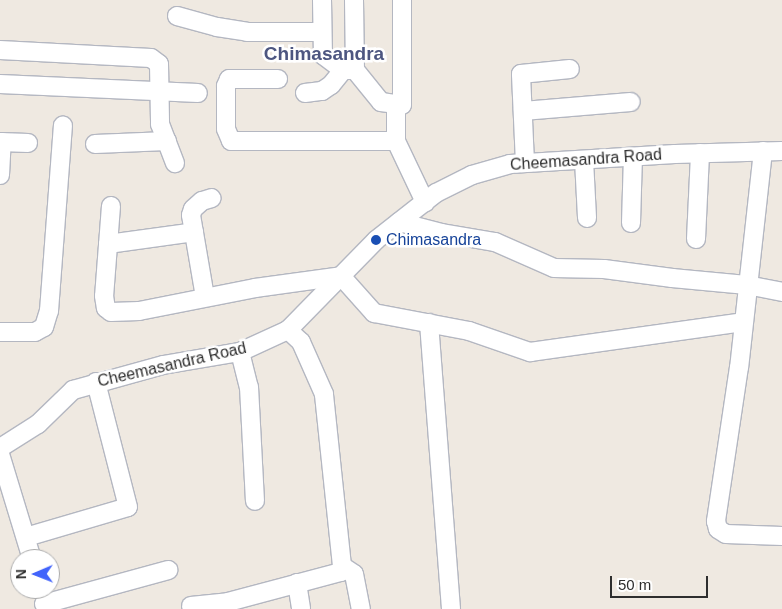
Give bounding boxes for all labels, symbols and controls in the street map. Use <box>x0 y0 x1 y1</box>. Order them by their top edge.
district label: Chimasandra <box>264 43 384 65</box>
street label: Cheemasandra Road <box>509 145 663 175</box>
place label: Chimasandra <box>386 230 481 250</box>
marker: Chimasandra <box>370 234 382 246</box>
street label: Cheemasandra Road <box>96 339 248 391</box>
north arrow <box>10 549 60 599</box>
scale bar <box>612 566 710 598</box>
text: N <box>13 569 29 579</box>
text: 50 m <box>618 576 651 593</box>

